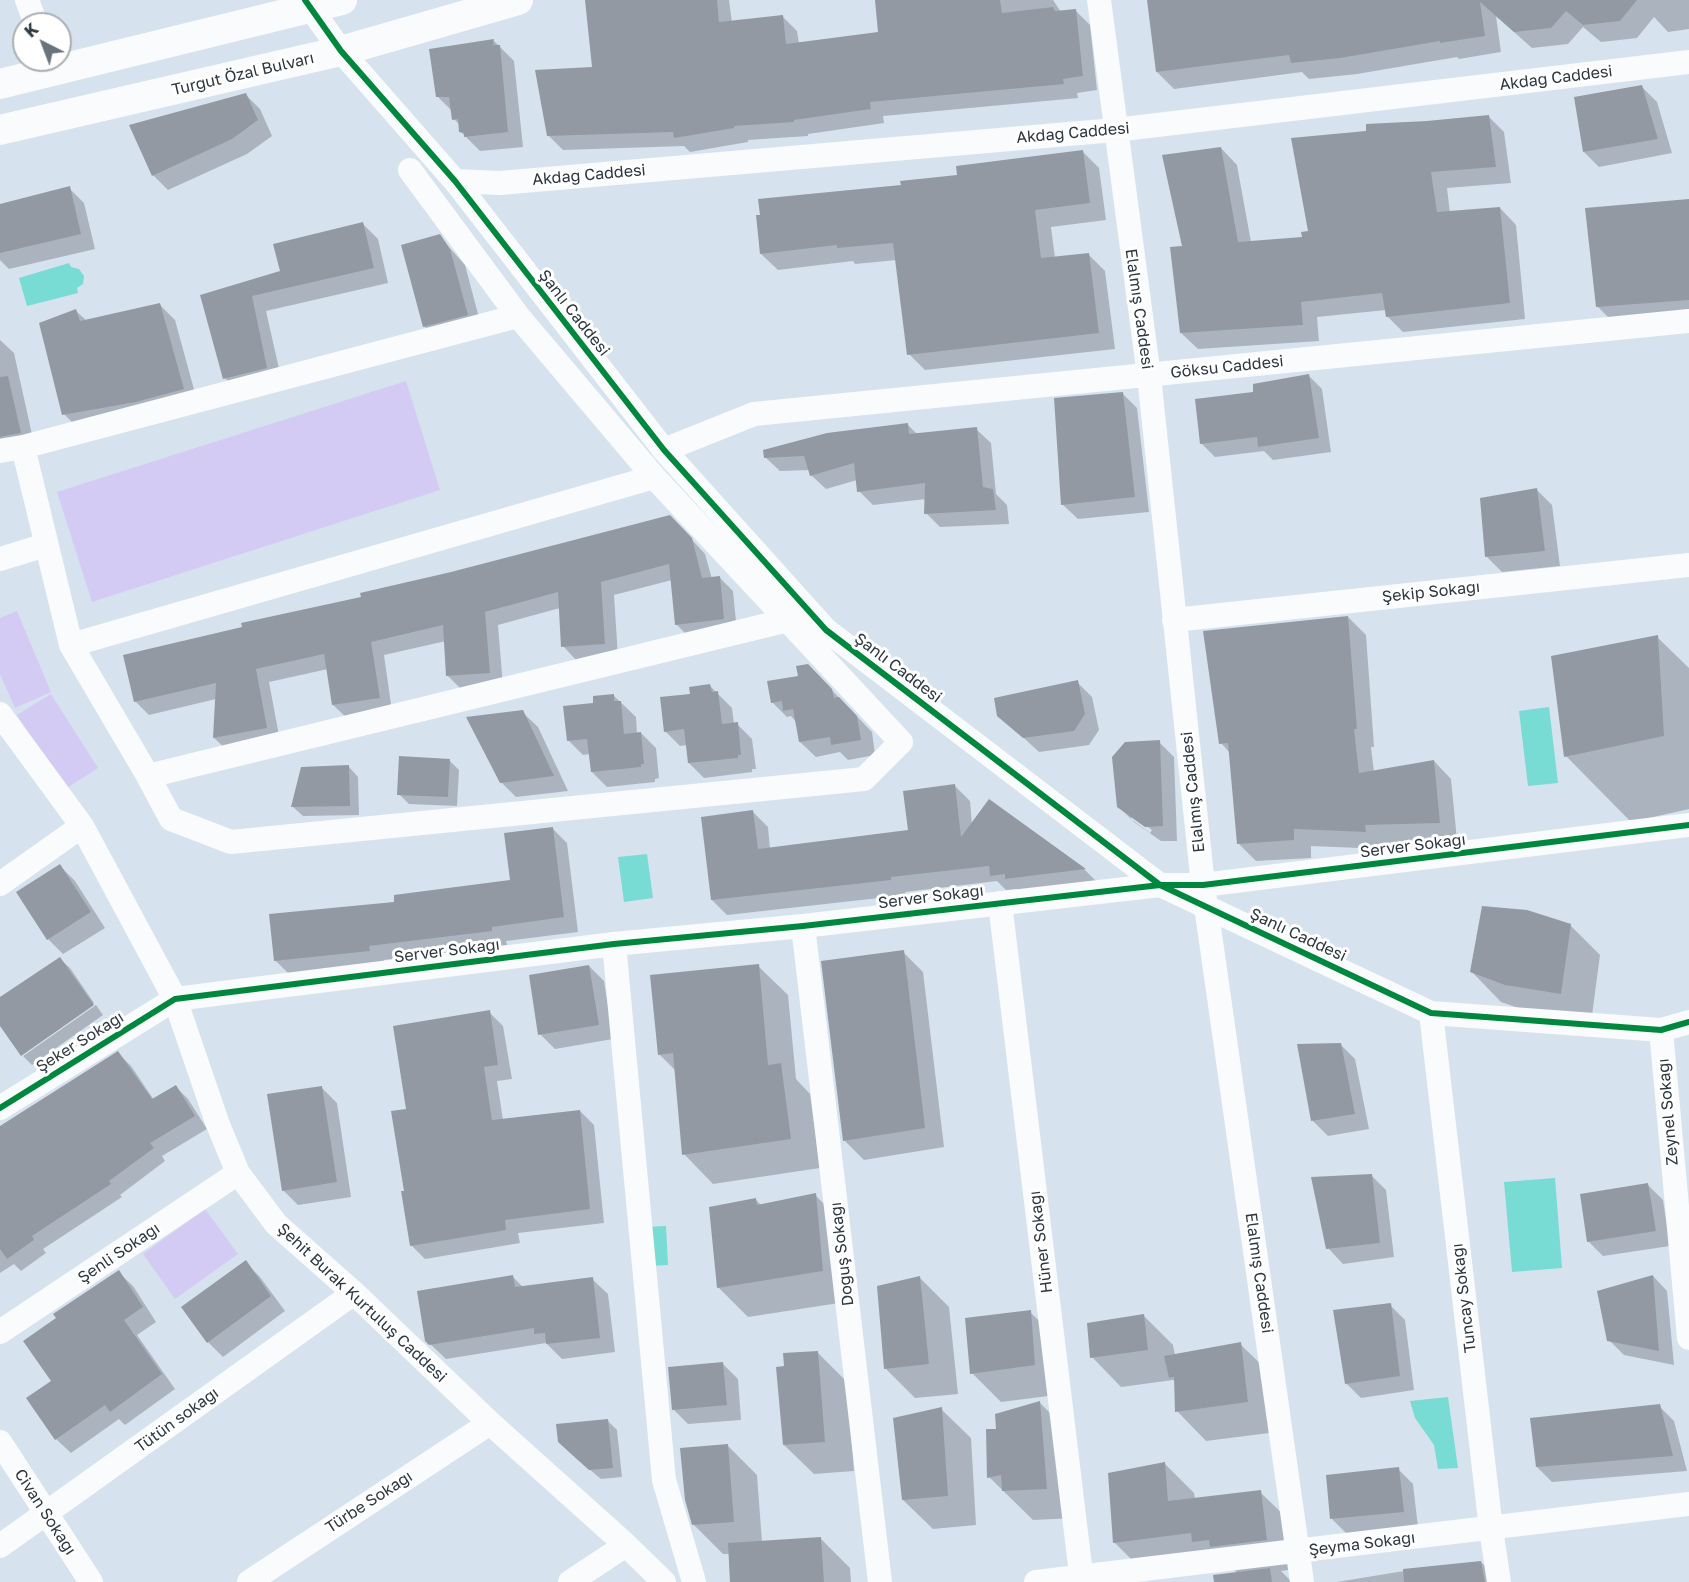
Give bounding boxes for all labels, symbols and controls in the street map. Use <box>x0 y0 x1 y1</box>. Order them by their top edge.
north arrow <box>12 12 72 72</box>
text: K <box>20 19 42 41</box>
street label: Turgut Özal Bulvarı <box>170 48 316 100</box>
street label: Akdağ Caddesi <box>1498 62 1614 94</box>
street label: Akdağ Caddesi <box>1015 118 1131 148</box>
street label: Akdağ Caddesi <box>531 160 647 190</box>
street label: Elalmış Caddesi <box>1121 247 1157 371</box>
street label: Şanlı Caddesi <box>534 266 614 360</box>
street label: Göksu Caddesi <box>1169 352 1285 382</box>
street label: Şekip Sokağı <box>1381 577 1481 607</box>
street label: Şanlı Caddesi <box>851 629 945 707</box>
street label: Elalmış Caddesi <box>1177 731 1209 853</box>
street label: Server Sokağı <box>1359 830 1467 862</box>
street label: Server Sokağı <box>877 881 985 913</box>
street label: Şanlı Caddesi <box>1247 904 1349 966</box>
street label: Server Sokağı <box>393 935 501 967</box>
street label: Şeker Sokağı <box>33 1007 127 1077</box>
street label: Zeynel Sokağı <box>1654 1058 1682 1166</box>
street label: Hüner Sokağı <box>1025 1190 1057 1294</box>
street label: Doğuş Sokağı <box>826 1201 858 1307</box>
street label: Elalmış Caddesi <box>1241 1211 1277 1335</box>
street label: Şenli Sokağı <box>74 1219 164 1287</box>
street label: Şehit Burak Kurtuluş Caddesi <box>273 1219 451 1387</box>
street label: Tuncay Sokağı <box>1448 1242 1480 1354</box>
street label: Tütün sokağı <box>132 1383 222 1457</box>
street label: Civan Sokağı <box>10 1466 80 1558</box>
street label: Türbe Sokağı <box>322 1467 416 1537</box>
street label: Şeyma Sokağı <box>1308 1528 1416 1560</box>

